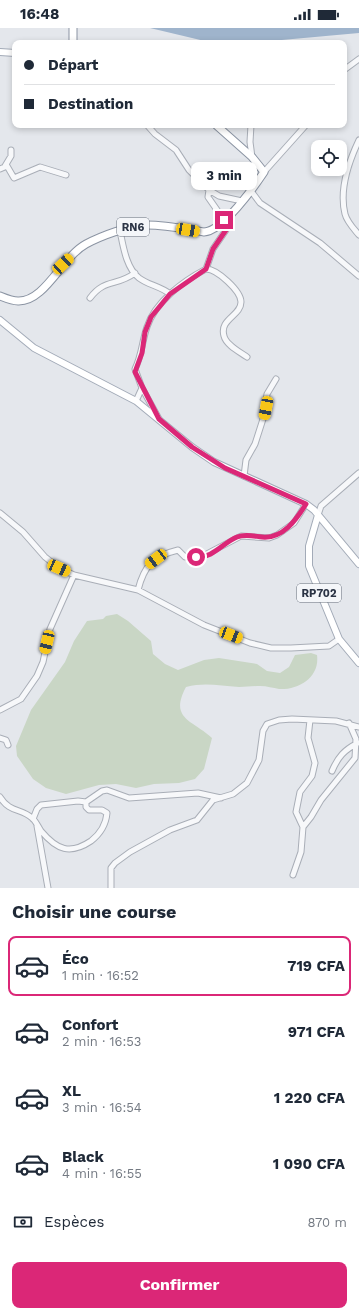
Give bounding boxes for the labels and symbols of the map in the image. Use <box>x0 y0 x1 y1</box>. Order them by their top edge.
callout: 3 min <box>191 162 257 190</box>
route end <box>215 211 233 229</box>
road number: RN6 <box>117 218 149 236</box>
car <box>175 222 201 238</box>
car <box>50 251 76 277</box>
car <box>258 395 274 421</box>
car <box>143 547 169 571</box>
route start <box>187 548 205 566</box>
car <box>46 558 72 578</box>
road number: RP702 <box>297 584 341 602</box>
car <box>218 625 244 645</box>
car <box>38 629 56 655</box>

